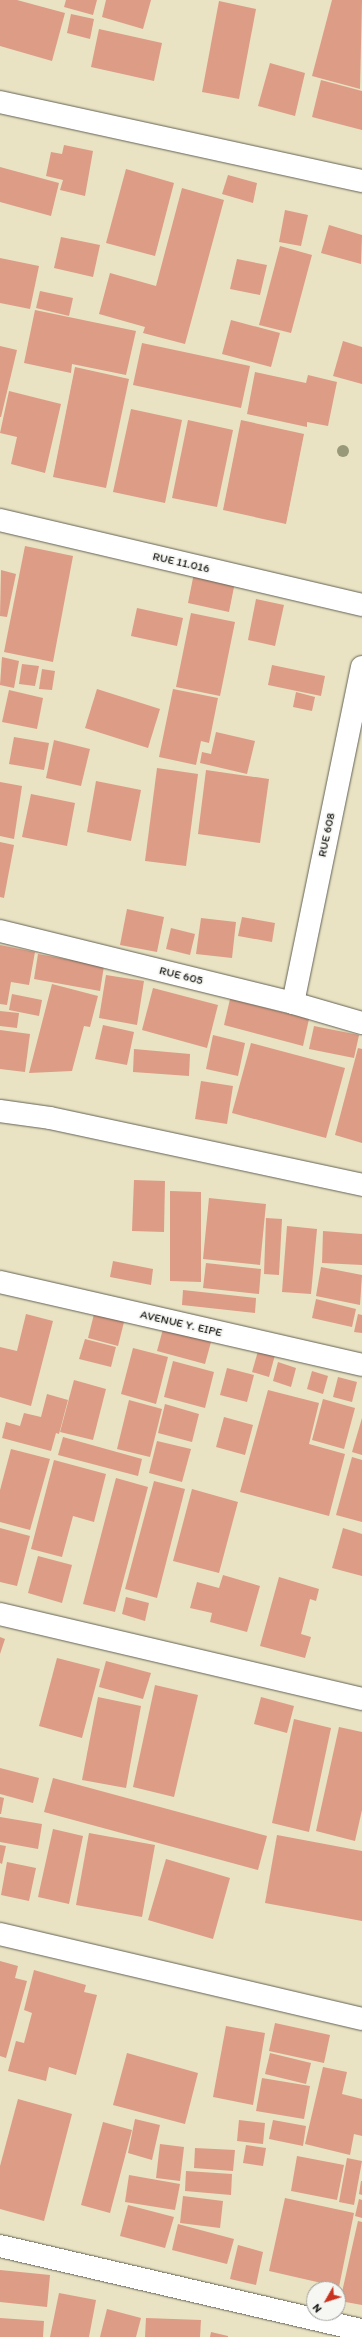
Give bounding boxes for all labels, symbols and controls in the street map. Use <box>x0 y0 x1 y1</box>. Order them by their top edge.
street label: RUE 11.016 <box>151 549 211 577</box>
street label: RUE 608 <box>315 812 339 858</box>
street label: RUE 605 <box>158 964 204 988</box>
street label: AVENUE Y. EIPE <box>139 1308 223 1340</box>
north arrow <box>306 2281 346 2321</box>
text: N <box>310 2301 324 2315</box>

